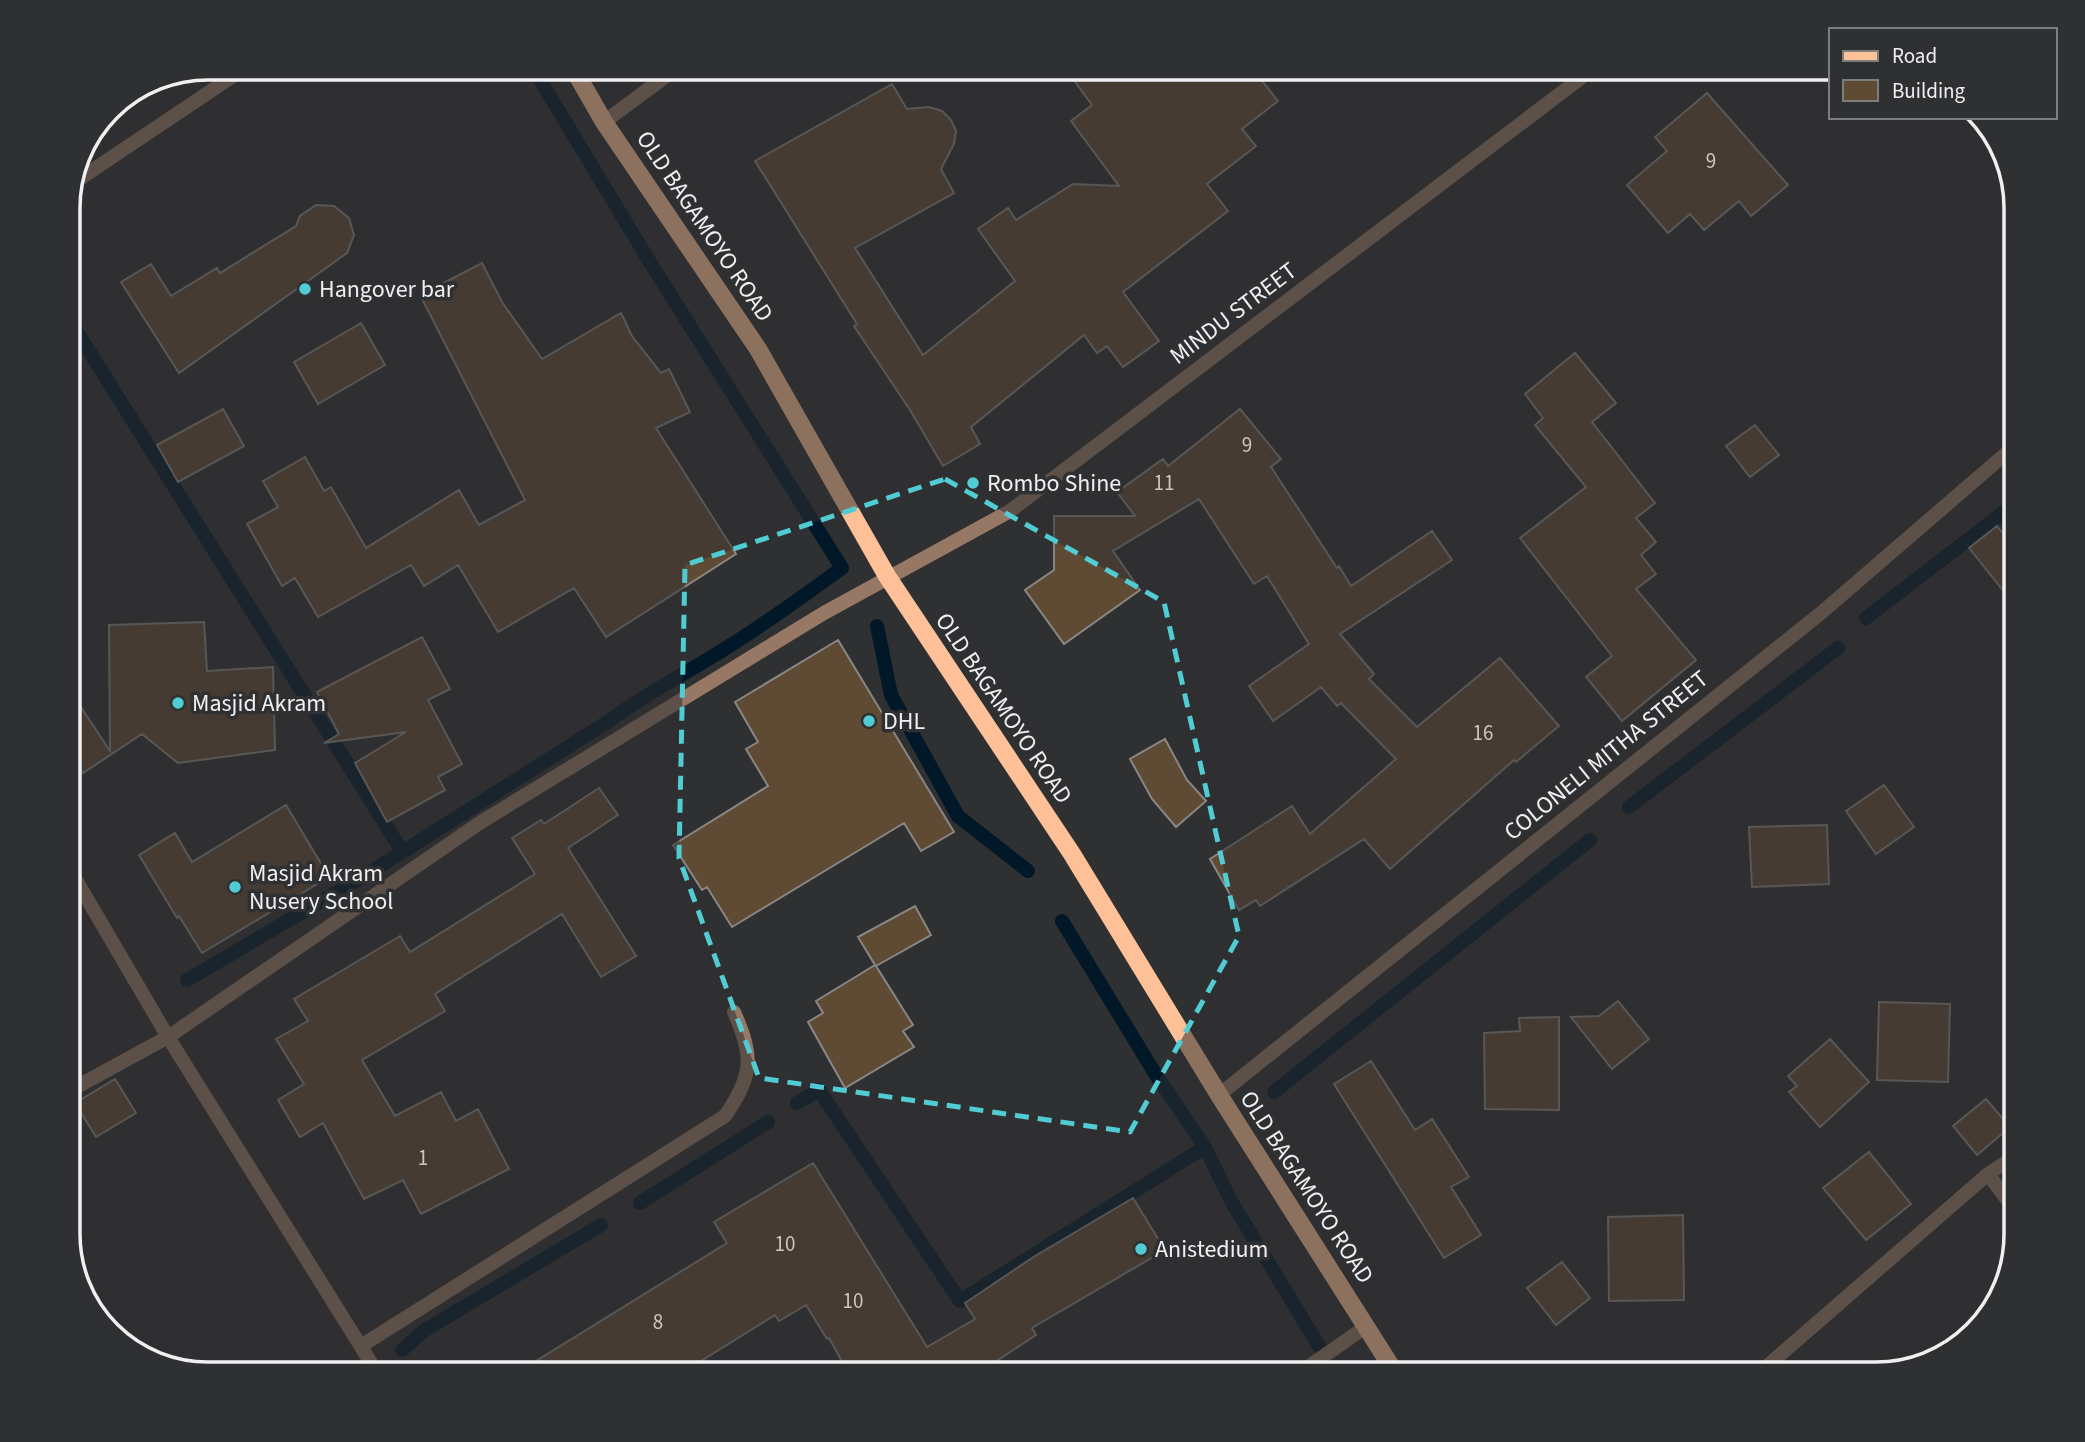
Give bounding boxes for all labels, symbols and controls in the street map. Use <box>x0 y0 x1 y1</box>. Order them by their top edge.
legend <box>1829 28 2057 119</box>
text: Road <box>1892 41 1937 71</box>
text: Building <box>1892 76 1966 106</box>
street label: OLD BAGAMOYO ROAD <box>628 124 782 329</box>
house number: 9 <box>1706 146 1716 176</box>
street label: MINDU STREET <box>1162 254 1304 373</box>
place label: Hangover bar <box>319 272 455 307</box>
marker: Hangover bar <box>297 281 313 297</box>
house number: 9 <box>1242 430 1252 460</box>
place label: Rombo Shine <box>987 466 1121 501</box>
house number: 11 <box>1154 468 1174 498</box>
marker: Rombo Shine <box>965 475 981 491</box>
street label: OLD BAGAMOYO ROAD <box>927 606 1081 811</box>
street label: COLONELI MITHA STREET <box>1497 662 1716 849</box>
place label: Masjid Akram <box>192 686 326 721</box>
marker: Masjid Akram <box>170 695 186 711</box>
place label: DHL <box>883 704 925 739</box>
marker: DHL <box>861 713 877 729</box>
house number: 16 <box>1473 718 1493 748</box>
place label: Masjid Akram Nusery School <box>249 856 393 919</box>
marker: Masjid Akram Nusery School <box>227 879 243 895</box>
street label: OLD BAGAMOYO ROAD <box>1231 1084 1382 1291</box>
house number: 1 <box>418 1143 428 1173</box>
house number: 10 <box>775 1229 795 1259</box>
place label: Anistedium <box>1155 1232 1269 1267</box>
marker: Anistedium <box>1133 1241 1149 1257</box>
house number: 10 <box>843 1286 863 1316</box>
house number: 8 <box>653 1307 663 1337</box>

